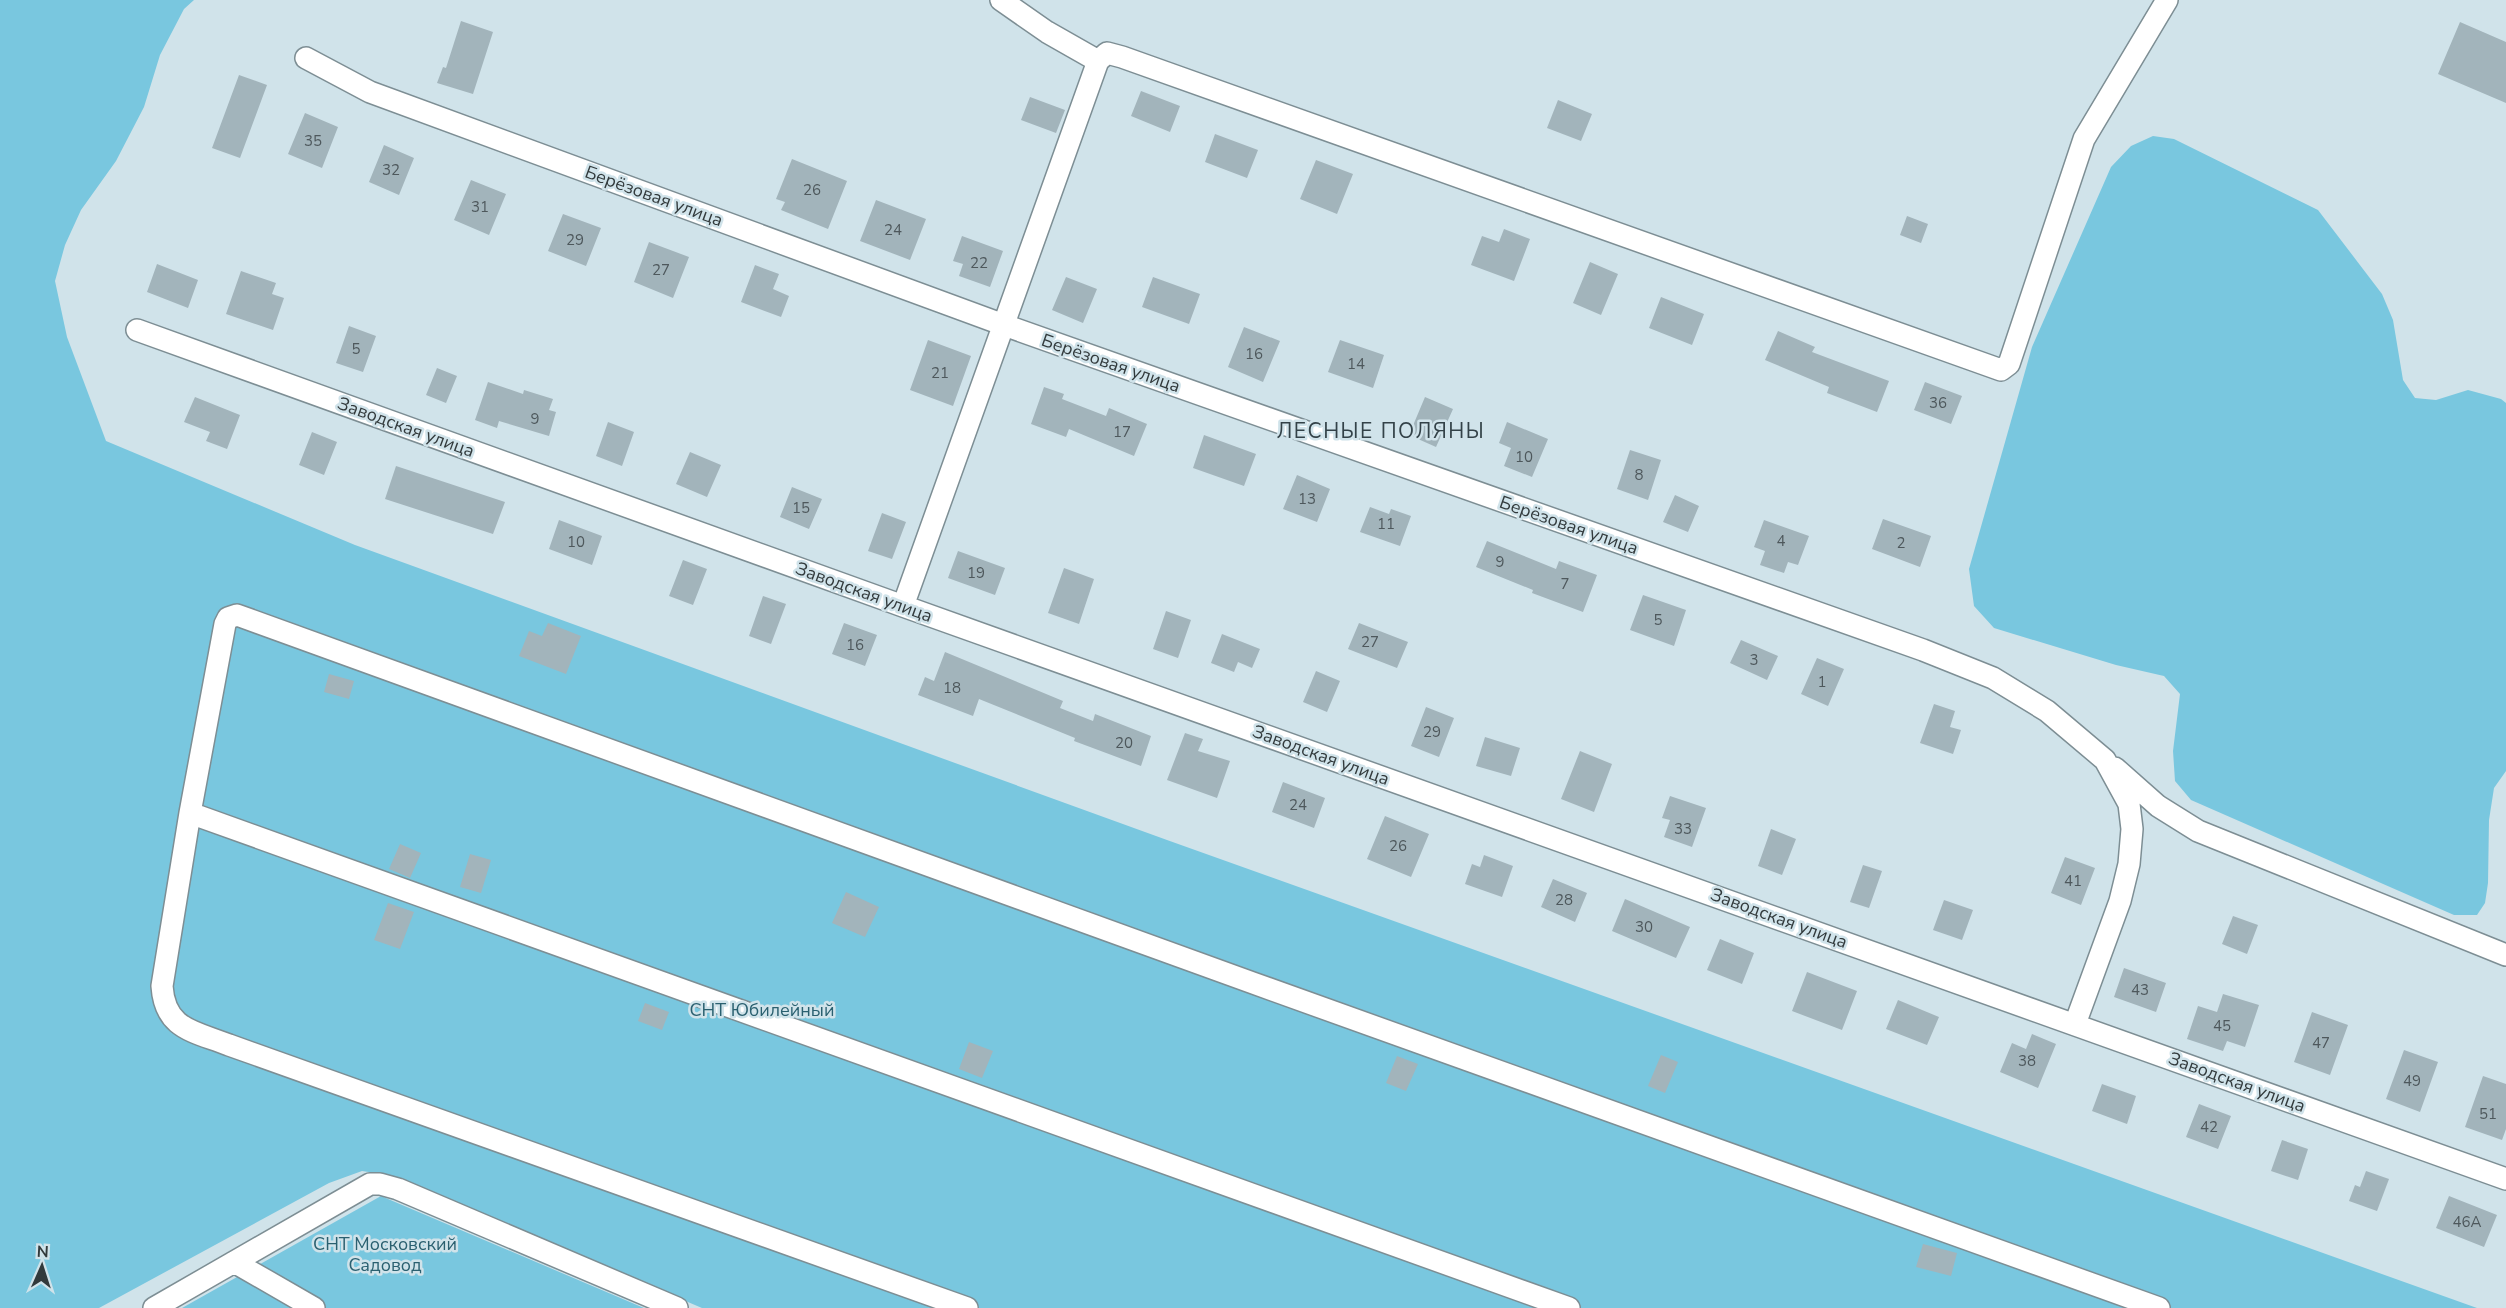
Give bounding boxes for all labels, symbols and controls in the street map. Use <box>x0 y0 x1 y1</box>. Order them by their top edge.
house number: 35 <box>304 131 322 151</box>
house number: 32 <box>382 160 400 180</box>
street label: Берёзовая улица <box>582 160 726 232</box>
house number: 26 <box>803 180 821 200</box>
house number: 31 <box>471 197 489 217</box>
house number: 24 <box>884 220 902 240</box>
house number: 29 <box>566 230 584 250</box>
house number: 22 <box>970 253 988 273</box>
house number: 27 <box>652 260 670 280</box>
street label: Берёзовая улица <box>1038 328 1184 398</box>
house number: 5 <box>351 339 361 359</box>
house number: 16 <box>1245 344 1263 364</box>
house number: 14 <box>1347 354 1365 374</box>
house number: 21 <box>931 363 949 383</box>
street label: Заводская улица <box>334 391 478 463</box>
house number: 36 <box>1929 393 1947 413</box>
house number: 9 <box>530 409 540 429</box>
district label: ЛЕСНЫЕ ПОЛЯНЫ <box>1277 417 1485 445</box>
house number: 17 <box>1113 422 1131 442</box>
house number: 10 <box>1515 447 1533 467</box>
house number: 8 <box>1634 465 1644 485</box>
house number: 13 <box>1298 489 1316 509</box>
street label: Берёзовая улица <box>1496 490 1642 560</box>
house number: 15 <box>792 498 810 518</box>
house number: 11 <box>1377 514 1395 534</box>
house number: 4 <box>1776 531 1786 551</box>
house number: 10 <box>567 532 585 552</box>
house number: 2 <box>1896 533 1906 553</box>
house number: 9 <box>1495 552 1505 572</box>
street label: Заводская улица <box>792 556 936 628</box>
house number: 19 <box>967 563 985 583</box>
house number: 7 <box>1560 574 1570 594</box>
house number: 5 <box>1653 610 1663 630</box>
house number: 27 <box>1361 632 1379 652</box>
house number: 16 <box>846 635 864 655</box>
house number: 3 <box>1749 650 1759 670</box>
house number: 1 <box>1817 672 1827 692</box>
house number: 18 <box>943 678 961 698</box>
street label: Заводская улица <box>1249 719 1393 791</box>
house number: 29 <box>1423 722 1441 742</box>
house number: 20 <box>1115 733 1133 753</box>
house number: 24 <box>1289 795 1307 815</box>
house number: 33 <box>1674 819 1692 839</box>
house number: 26 <box>1389 836 1407 856</box>
house number: 41 <box>2064 871 2082 891</box>
street label: Заводская улица <box>1707 882 1851 954</box>
house number: 28 <box>1555 890 1573 910</box>
house number: 30 <box>1635 917 1653 937</box>
house number: 43 <box>2131 980 2149 1000</box>
park label: СНТ Юбилейный <box>689 998 835 1022</box>
house number: 45 <box>2213 1016 2231 1036</box>
house number: 47 <box>2312 1033 2330 1053</box>
street label: Заводская улица <box>2165 1046 2309 1118</box>
house number: 38 <box>2018 1051 2036 1071</box>
house number: 49 <box>2403 1071 2421 1091</box>
house number: 51 <box>2479 1104 2497 1124</box>
house number: 42 <box>2200 1117 2218 1137</box>
house number: 46А <box>2453 1212 2482 1232</box>
park label: СНТ Московский Садовод <box>313 1232 457 1277</box>
north arrow <box>12 1236 72 1296</box>
text: N <box>36 1241 49 1263</box>

